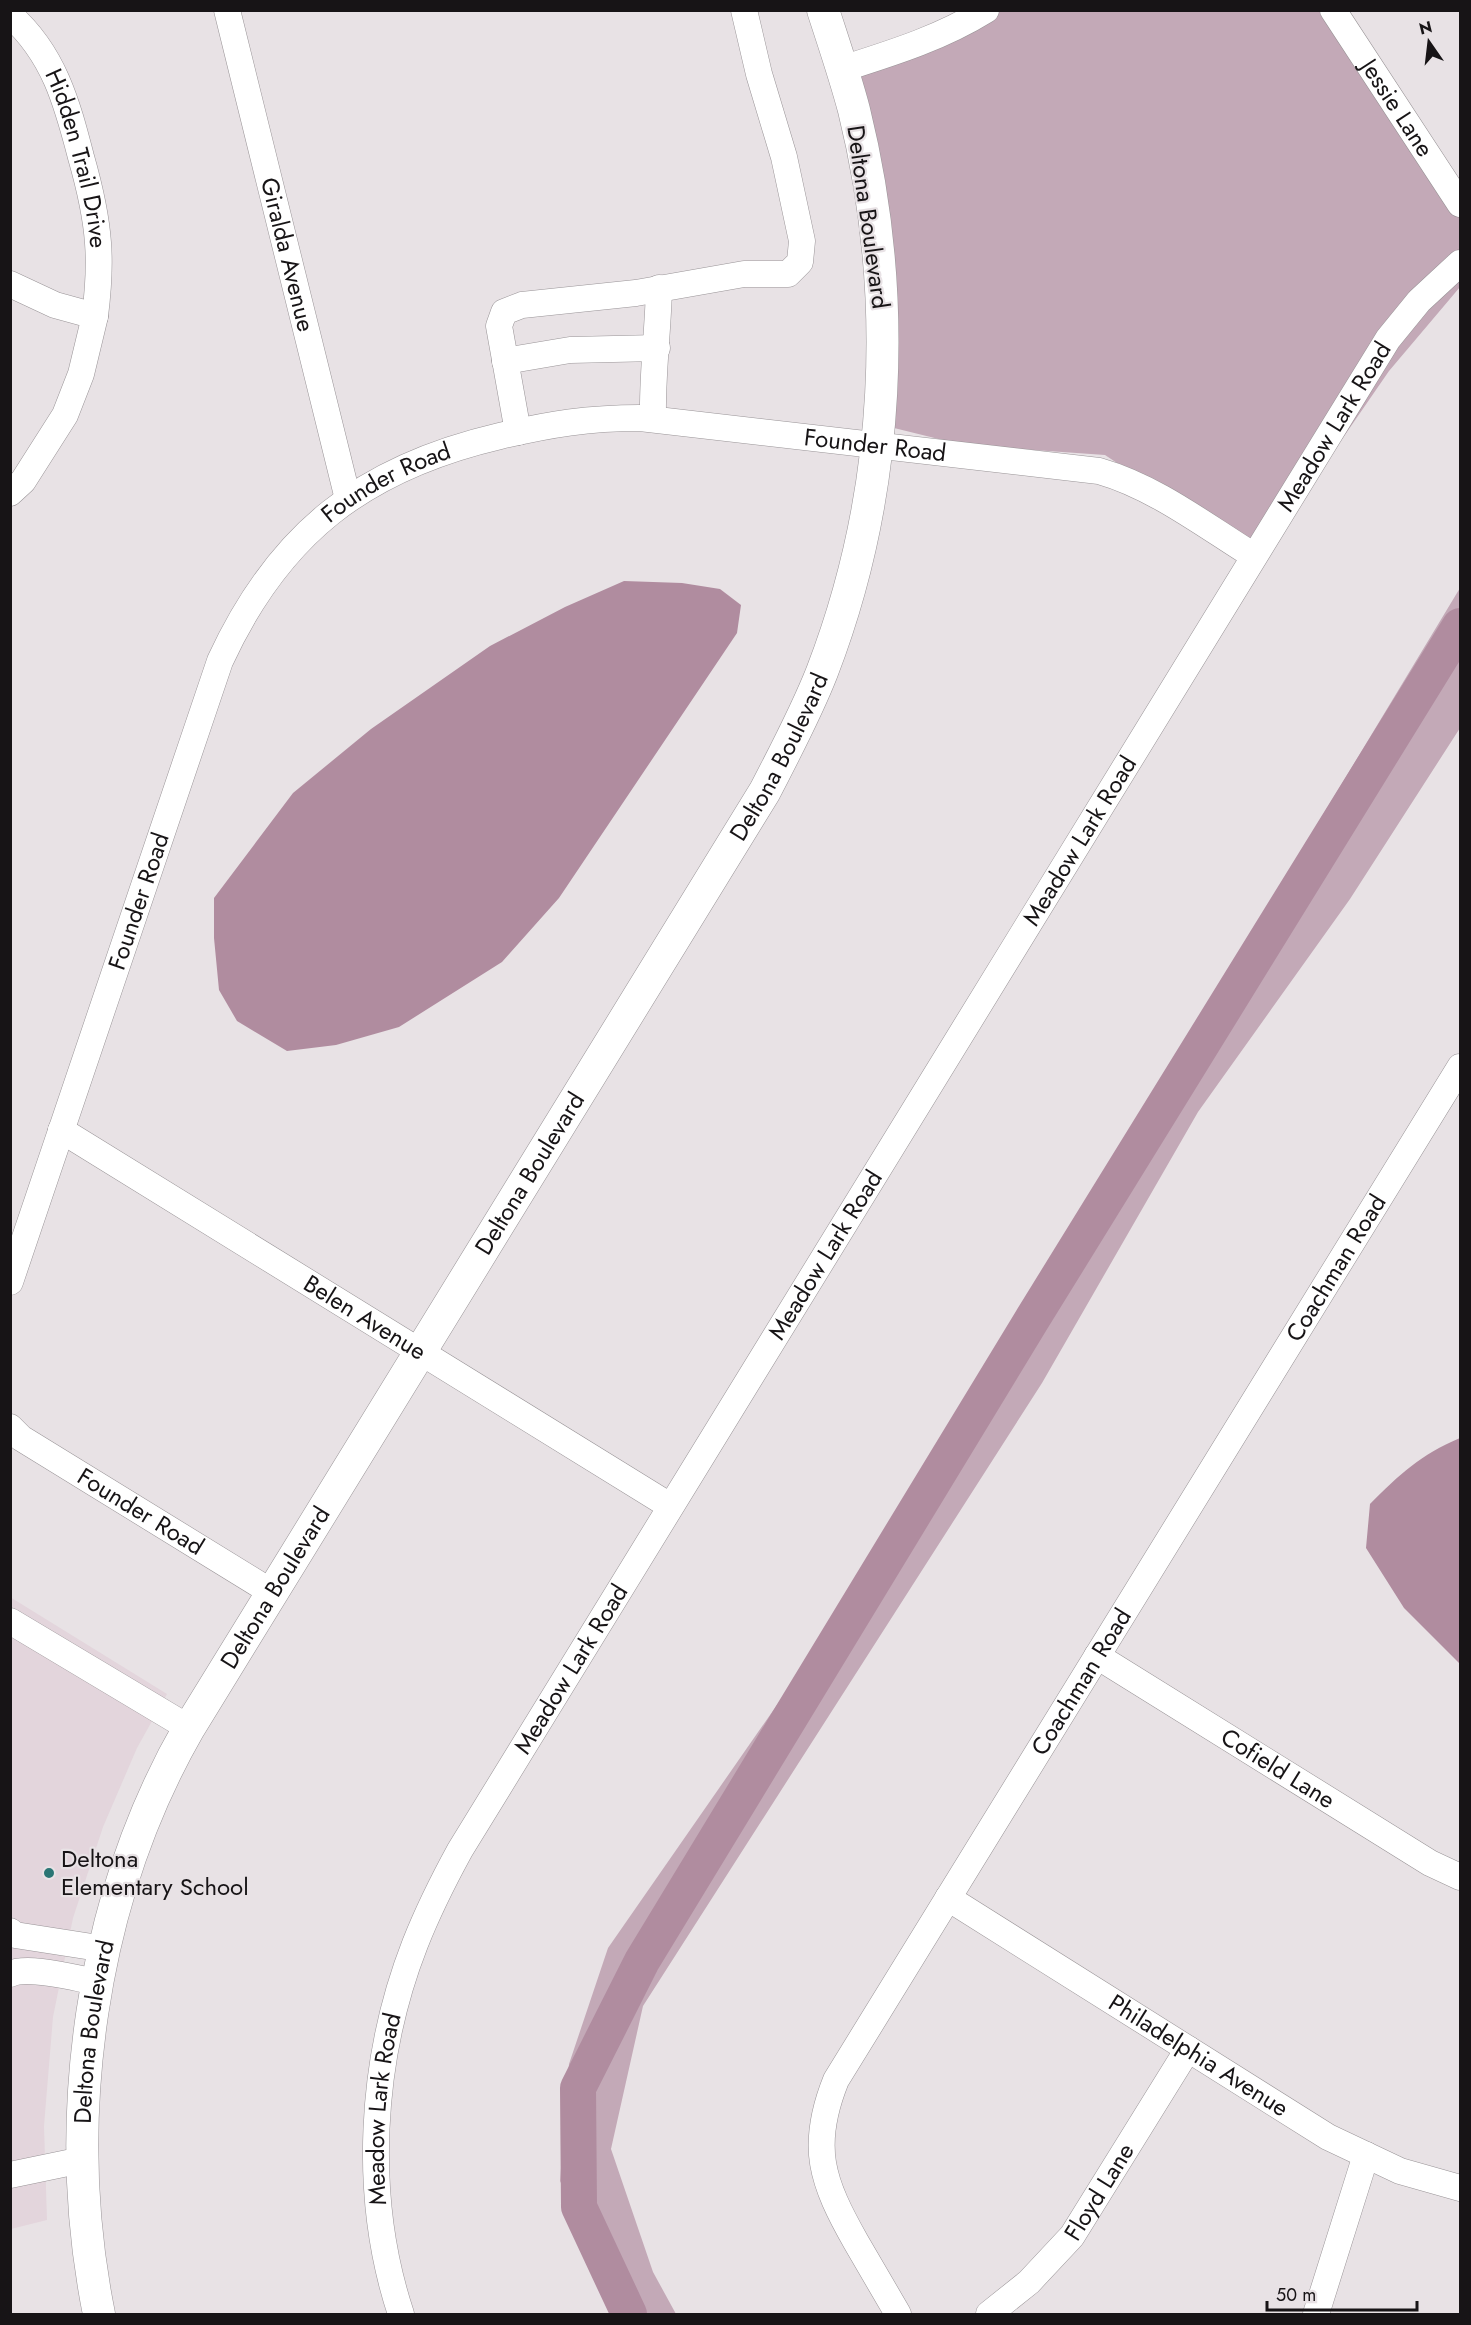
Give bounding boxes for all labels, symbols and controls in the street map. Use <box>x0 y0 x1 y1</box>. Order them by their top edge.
north arrow <box>1399 12 1459 72</box>
text: N <box>1417 15 1434 41</box>
street label: Jessie Lane <box>1351 49 1442 164</box>
street label: Hidden Trail Drive <box>37 63 116 249</box>
street label: Deltona Boulevard <box>838 123 899 311</box>
street label: Giralda Avenue <box>252 174 324 335</box>
street label: Meadow Lark Road <box>1268 335 1399 518</box>
street label: Founder Road <box>802 419 948 470</box>
street label: Founder Road <box>313 433 455 531</box>
street label: Deltona Boulevard <box>720 668 837 847</box>
street label: Meadow Lark Road <box>1014 749 1145 932</box>
street label: Founder Road <box>99 828 178 974</box>
street label: Deltona Boulevard <box>466 1085 593 1261</box>
street label: Meadow Lark Road <box>759 1163 891 1346</box>
street label: Coachman Road <box>1277 1188 1394 1348</box>
street label: Belen Avenue <box>297 1266 433 1368</box>
street label: Founder Road <box>71 1459 211 1563</box>
street label: Deltona Boulevard <box>211 1499 338 1675</box>
street label: Meadow Lark Road <box>505 1577 636 1760</box>
street label: Coachman Road <box>1022 1601 1139 1762</box>
street label: Cofield Lane <box>1214 1719 1342 1817</box>
place label: Deltona Elementary School <box>61 1841 249 1904</box>
marker: Deltona Elementary School <box>42 1866 56 1880</box>
street label: Deltona Boulevard <box>65 1936 123 2124</box>
street label: Philadelphia Avenue <box>1102 1985 1296 2125</box>
street label: Meadow Lark Road <box>358 2009 410 2207</box>
street label: Floyd Lane <box>1055 2136 1143 2247</box>
scale bar <box>1267 2274 1417 2312</box>
text: 50 m <box>1276 2282 1316 2308</box>

